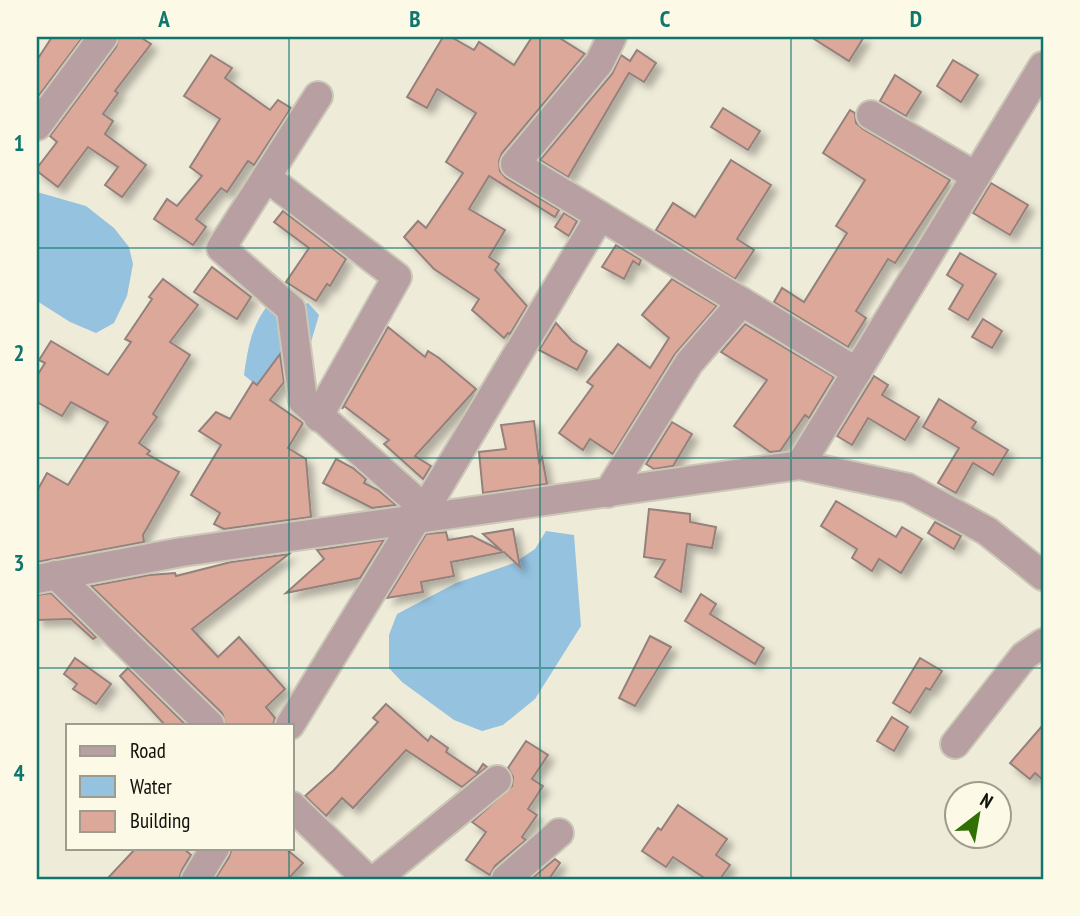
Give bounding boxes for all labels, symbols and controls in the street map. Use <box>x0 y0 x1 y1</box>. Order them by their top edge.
text: A <box>157 4 170 33</box>
text: B <box>409 4 421 33</box>
text: C <box>660 4 671 33</box>
text: D <box>910 4 922 33</box>
text: 1 <box>14 128 25 157</box>
text: 2 <box>14 338 25 367</box>
text: 3 <box>14 548 25 577</box>
legend <box>66 724 294 850</box>
text: Road <box>130 737 166 764</box>
text: 4 <box>14 758 25 787</box>
text: Water <box>130 773 172 800</box>
north arrow <box>944 780 1014 850</box>
text: N <box>976 787 997 813</box>
text: Building <box>130 807 190 834</box>

